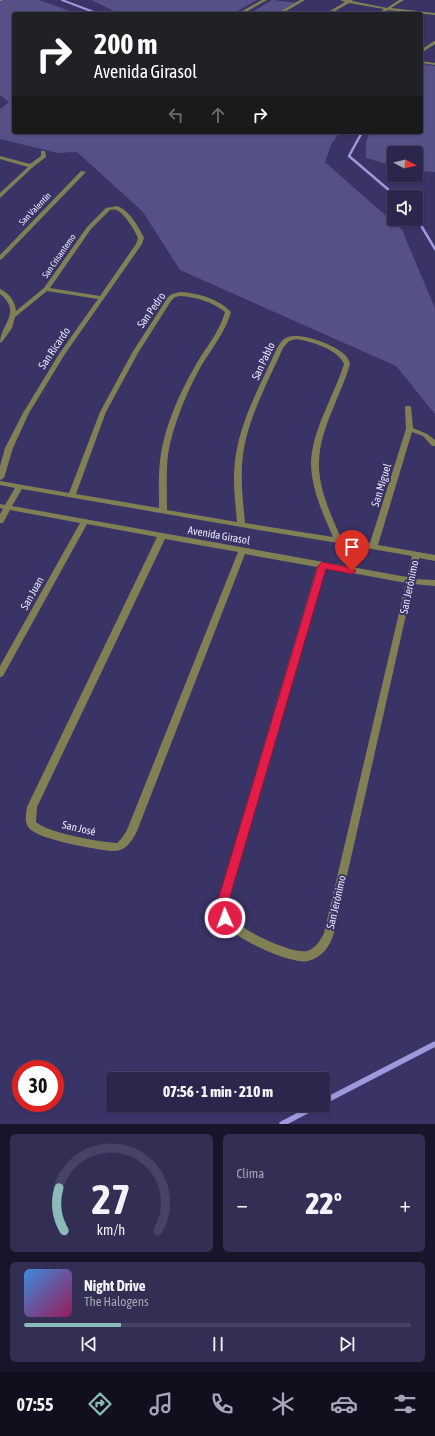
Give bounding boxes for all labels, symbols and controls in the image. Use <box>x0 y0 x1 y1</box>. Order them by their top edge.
icon: right <box>28 28 80 80</box>
text: 200 m <box>94 28 157 60</box>
text: Avenida Girasol <box>94 61 197 82</box>
icon: left <box>165 104 187 126</box>
icon: ahead <box>207 104 229 126</box>
icon: right <box>249 104 271 126</box>
north arrow <box>387 146 423 182</box>
map controls <box>387 146 423 226</box>
button: sound <box>387 190 423 226</box>
street label: San Valentín <box>17 191 53 227</box>
street label: San Crisantemo <box>40 232 78 280</box>
street label: San Pedro <box>134 290 168 330</box>
street label: San Ricardo <box>36 325 72 371</box>
street label: San Pablo <box>249 340 277 382</box>
street label: San Miguel <box>369 462 393 508</box>
street label: Avenida Girasol <box>187 524 251 546</box>
pin <box>335 530 369 571</box>
icon: arrive <box>341 536 363 558</box>
street label: San Jerónimo <box>397 559 421 615</box>
street label: San Juan <box>18 574 46 612</box>
street label: San José <box>61 818 97 838</box>
street label: San Jerónimo <box>324 874 348 930</box>
position arrow <box>204 897 246 939</box>
speed limit sign: 30 <box>12 1060 64 1112</box>
text: 07:56 · 1 min · 210 m <box>163 1083 273 1100</box>
text: Clima <box>237 1166 264 1181</box>
text: 27 <box>92 1175 131 1223</box>
text: 22° <box>306 1186 342 1220</box>
text: − <box>237 1191 248 1217</box>
text: + <box>400 1191 411 1217</box>
text: km/h <box>97 1222 125 1238</box>
text: Night Drive <box>84 1277 146 1294</box>
text: The Halogens <box>84 1294 149 1309</box>
icon: previous <box>78 1333 100 1355</box>
icon: pause <box>207 1333 229 1355</box>
icon: next <box>336 1333 358 1355</box>
icon: directions <box>86 1390 114 1418</box>
icon: music <box>147 1390 175 1418</box>
icon: phone <box>208 1390 236 1418</box>
icon: climate <box>269 1390 297 1418</box>
icon: car <box>330 1390 358 1418</box>
icon: filters <box>391 1390 419 1418</box>
text: 07:55 <box>16 1394 53 1415</box>

